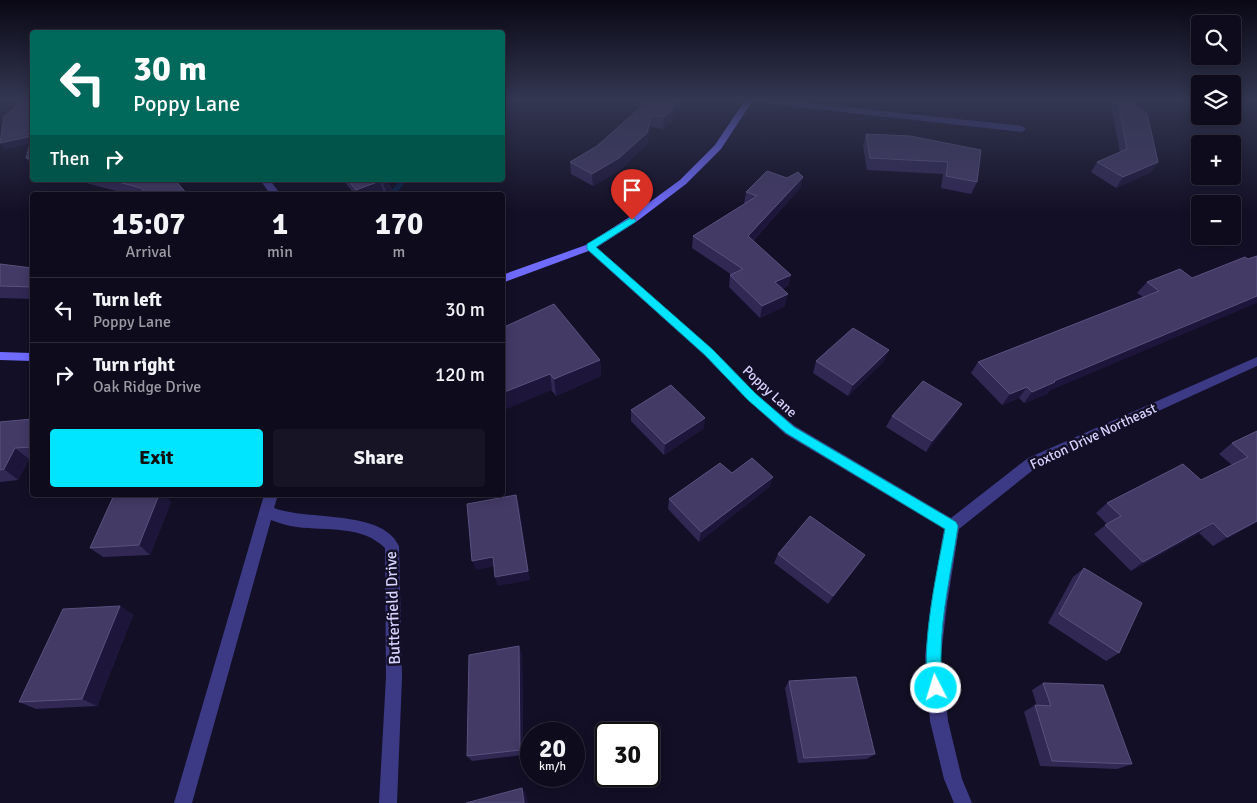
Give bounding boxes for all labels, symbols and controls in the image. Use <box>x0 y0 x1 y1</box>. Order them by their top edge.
map controls <box>1191 15 1241 245</box>
button: search <box>1191 15 1241 65</box>
text: 30 m <box>133 47 207 90</box>
icon: left <box>50 50 115 115</box>
button: layers <box>1191 75 1241 125</box>
text: Poppy Lane <box>133 90 240 117</box>
button: + <box>1191 135 1241 185</box>
icon: right <box>100 145 128 173</box>
text: Then <box>50 147 90 171</box>
pin <box>611 169 653 220</box>
icon: arrive <box>618 176 646 204</box>
button: − <box>1191 195 1241 245</box>
text: 15:07 <box>112 206 185 243</box>
text: 1 <box>272 206 288 243</box>
text: 170 <box>375 206 423 243</box>
text: Arrival <box>125 242 172 262</box>
text: min <box>267 242 293 262</box>
text: m <box>393 242 405 262</box>
text: Turn left <box>93 288 162 312</box>
icon: left <box>50 296 78 324</box>
text: 30 m <box>445 298 485 322</box>
text: Poppy Lane <box>93 312 171 332</box>
text: Turn right <box>93 353 175 377</box>
icon: right <box>50 361 78 389</box>
street label: Poppy Lane <box>739 362 800 421</box>
text: 120 m <box>435 363 485 387</box>
text: Oak Ridge Drive <box>93 377 201 397</box>
street label: Foxton Drive Northeast <box>1027 400 1159 473</box>
button: Exit <box>50 429 263 487</box>
button: Share <box>273 429 485 487</box>
street label: Butterfield Drive <box>381 551 405 665</box>
position arrow <box>909 661 961 713</box>
speed limit sign: 30 <box>595 722 660 787</box>
text: 20 <box>539 733 566 764</box>
text: km/h <box>539 759 566 774</box>

